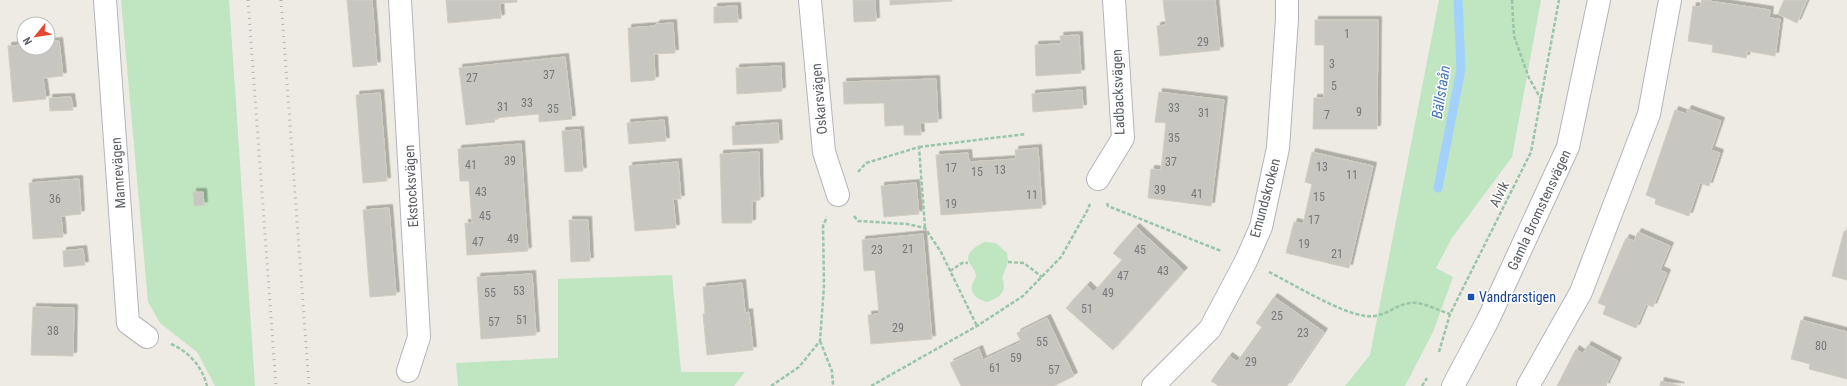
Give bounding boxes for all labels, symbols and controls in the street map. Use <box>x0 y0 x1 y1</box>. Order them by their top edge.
north arrow <box>16 16 56 56</box>
house number: 1 <box>1344 27 1350 41</box>
text: N <box>20 34 35 47</box>
house number: 29 <box>1197 35 1209 49</box>
street label: Ladbacksvägen <box>1109 49 1127 135</box>
house number: 3 <box>1329 57 1335 71</box>
street label: Oskarsvägen <box>808 63 830 135</box>
water label: Bällstaån <box>1428 64 1454 120</box>
house number: 37 <box>543 68 555 82</box>
house number: 27 <box>466 71 478 85</box>
house number: 5 <box>1331 79 1337 93</box>
house number: 33 <box>521 96 533 110</box>
house number: 31 <box>497 100 509 114</box>
house number: 33 <box>1168 101 1180 115</box>
house number: 35 <box>547 102 559 116</box>
house number: 9 <box>1356 105 1362 119</box>
house number: 31 <box>1198 106 1210 120</box>
house number: 7 <box>1324 108 1330 122</box>
house number: 35 <box>1168 131 1180 145</box>
street label: Mamrevägen <box>108 137 128 209</box>
street label: Ekstocksvägen <box>401 144 421 228</box>
street label: Gamla Bromstensvägen <box>1504 147 1574 273</box>
house number: 39 <box>504 154 516 168</box>
house number: 37 <box>1165 155 1177 169</box>
street label: Emundskroken <box>1247 157 1283 239</box>
house number: 41 <box>465 158 477 172</box>
house number: 13 <box>1316 160 1328 174</box>
house number: 17 <box>945 161 957 175</box>
house number: 13 <box>994 163 1006 177</box>
house number: 15 <box>971 165 983 179</box>
house number: 11 <box>1346 168 1358 182</box>
street label: Alvik <box>1486 178 1513 210</box>
house number: 39 <box>1154 183 1166 197</box>
house number: 43 <box>475 185 487 199</box>
house number: 41 <box>1191 187 1203 201</box>
house number: 11 <box>1026 188 1038 202</box>
house number: 15 <box>1313 190 1325 204</box>
house number: 36 <box>49 192 61 206</box>
house number: 19 <box>945 197 957 211</box>
house number: 45 <box>479 209 491 223</box>
house number: 17 <box>1308 213 1320 227</box>
house number: 49 <box>507 232 519 246</box>
house number: 47 <box>472 235 484 249</box>
house number: 19 <box>1298 237 1310 251</box>
house number: 21 <box>902 242 914 256</box>
house number: 23 <box>871 243 883 257</box>
house number: 45 <box>1134 243 1146 257</box>
house number: 21 <box>1331 247 1343 261</box>
house number: 43 <box>1157 264 1169 278</box>
house number: 47 <box>1117 269 1129 283</box>
house number: 53 <box>513 284 525 298</box>
house number: 55 <box>484 286 496 300</box>
house number: 49 <box>1102 286 1114 300</box>
place label: Vandrarstigen <box>1479 289 1556 305</box>
marker: Vandrarstigen <box>1466 292 1476 302</box>
house number: 51 <box>1081 302 1093 316</box>
house number: 25 <box>1271 309 1283 323</box>
house number: 51 <box>516 313 528 327</box>
house number: 57 <box>488 315 500 329</box>
house number: 29 <box>892 321 904 335</box>
house number: 38 <box>47 324 59 338</box>
house number: 23 <box>1297 326 1309 340</box>
house number: 55 <box>1036 335 1048 349</box>
house number: 80 <box>1815 339 1827 353</box>
house number: 59 <box>1010 351 1022 365</box>
house number: 29 <box>1245 355 1257 369</box>
house number: 61 <box>989 361 1001 375</box>
house number: 57 <box>1048 363 1060 377</box>

